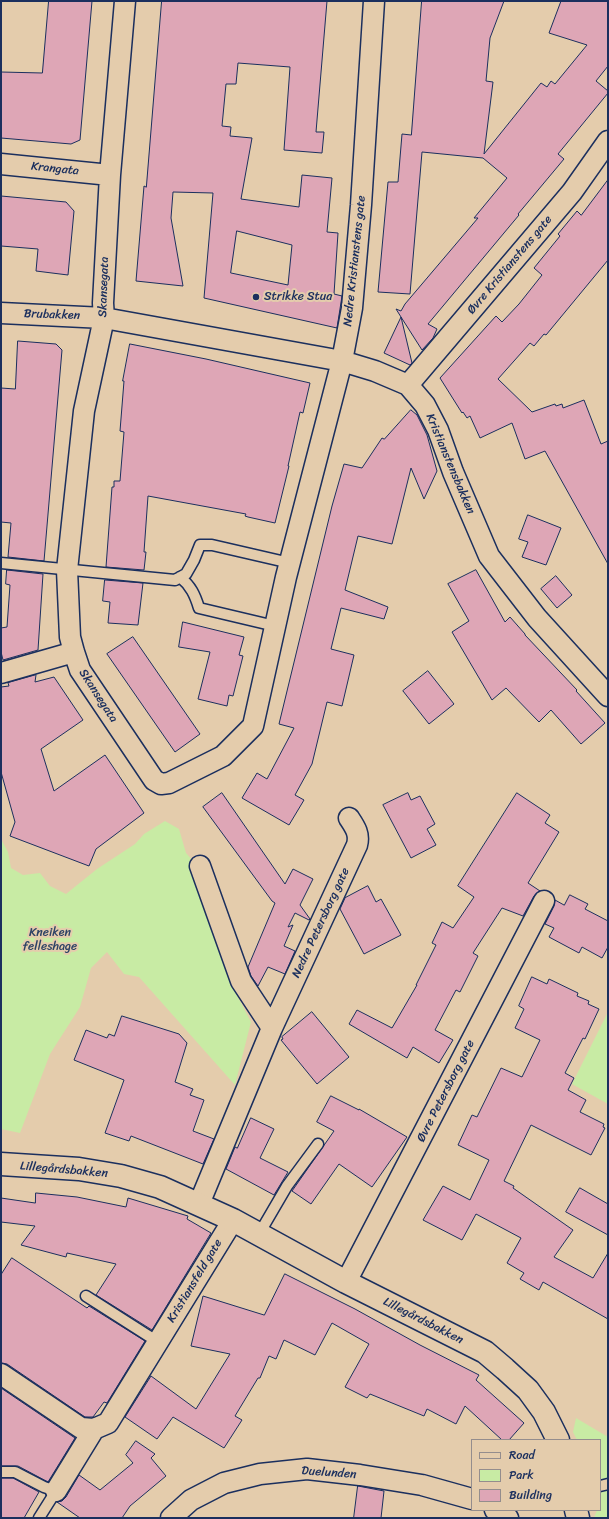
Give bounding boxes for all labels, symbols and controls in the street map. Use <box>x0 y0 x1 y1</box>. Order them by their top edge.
street label: Krangata <box>30 159 80 179</box>
street label: Nedre Kristianstens gate <box>341 195 369 327</box>
street label: Øvre Kristianstens gate <box>465 213 555 317</box>
street label: Skansegata <box>96 256 112 318</box>
place label: Strikke Stua <box>264 290 332 304</box>
marker: Strikke Stua <box>251 292 261 302</box>
street label: Brubakken <box>24 307 80 323</box>
street label: Kristianstensbakken <box>422 412 478 516</box>
street label: Skansegata <box>75 667 121 725</box>
street label: Nedre Petersborg gate <box>289 866 353 980</box>
park label: Kneiken felleshage <box>23 926 77 954</box>
street label: Øvre Petersborg gate <box>414 1038 478 1144</box>
street label: Lillegårdsbakken <box>19 1159 109 1181</box>
street label: Kristiansfeld gate <box>164 1237 226 1325</box>
street label: Lillegårdsbakken <box>380 1295 466 1347</box>
legend <box>471 1439 601 1511</box>
text: Road <box>509 1444 535 1466</box>
street label: Duelunden <box>301 1464 357 1482</box>
text: Park <box>509 1464 534 1486</box>
text: Building <box>509 1484 552 1506</box>

